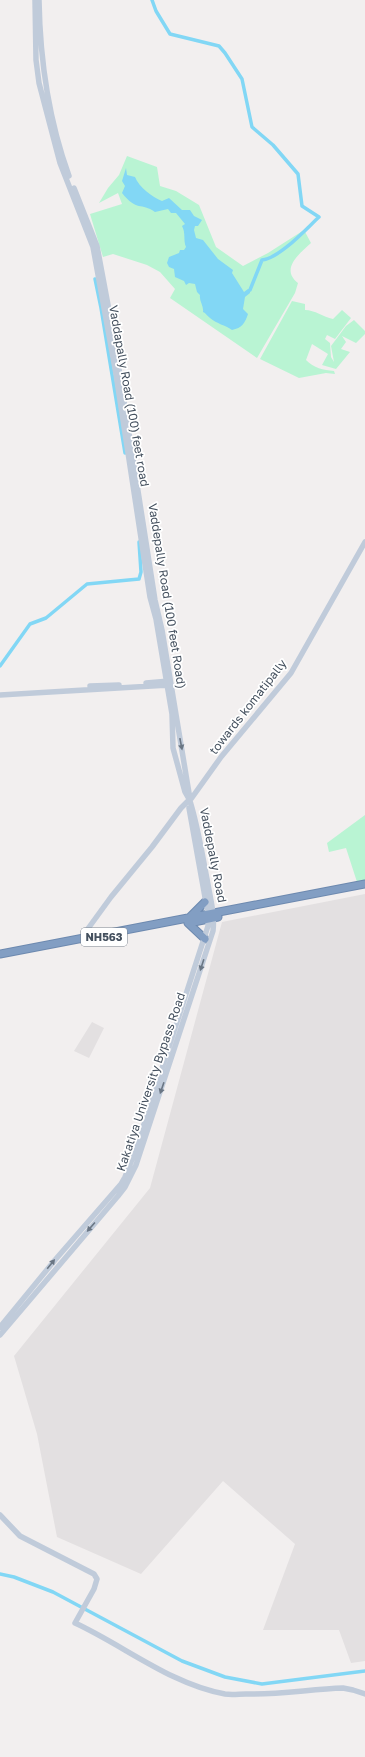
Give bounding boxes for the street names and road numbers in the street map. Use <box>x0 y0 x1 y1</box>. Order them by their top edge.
street label: Vaddapally Road (100) feet road <box>106 304 153 488</box>
street label: Vaddepally Road (100 feet Road) <box>145 502 190 690</box>
street label: towards komatipally <box>206 656 290 757</box>
street label: Vaddepally Road <box>197 806 230 904</box>
road number: NH563 <box>81 928 127 946</box>
street label: Kakatiya University Bypass Road <box>113 990 188 1173</box>

